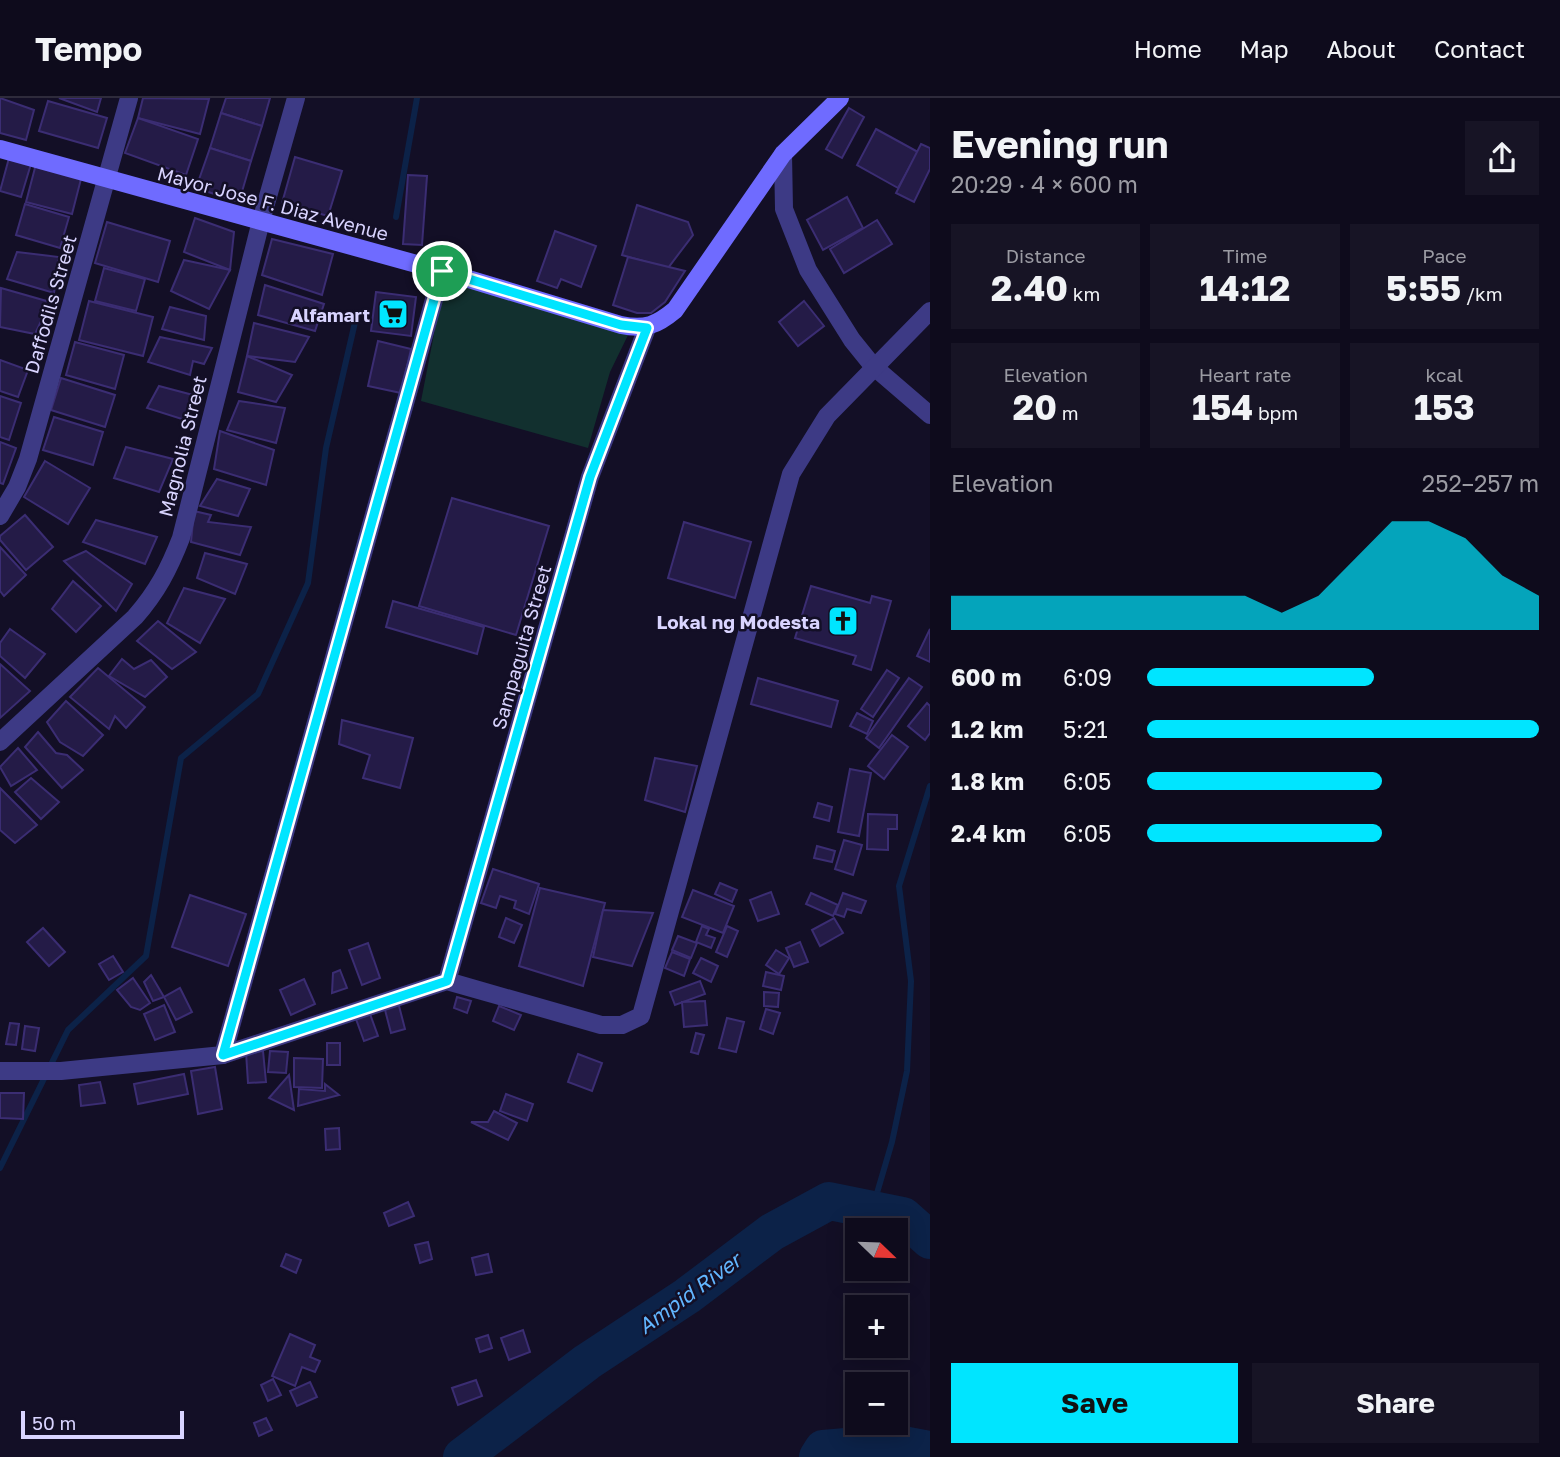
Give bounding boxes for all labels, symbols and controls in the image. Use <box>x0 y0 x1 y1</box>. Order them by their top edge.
text: Tempo <box>35 29 142 68</box>
text: Home <box>1134 34 1202 63</box>
text: Map <box>1240 34 1289 63</box>
text: About <box>1327 34 1396 63</box>
text: Contact <box>1434 34 1525 63</box>
text: Evening run <box>951 121 1169 166</box>
button: share <box>1465 121 1539 195</box>
street label: Mayor Jose F. Diaz Avenue <box>155 161 391 245</box>
text: 20:29 · 4 × 600 m <box>951 170 1138 198</box>
street label: Daffodils Street <box>19 232 81 376</box>
pin <box>412 241 472 301</box>
text: Distance <box>1006 244 1086 267</box>
text: Time <box>1223 244 1267 267</box>
text: Pace <box>1422 244 1467 267</box>
icon: arrive <box>423 252 461 290</box>
text: 2.40 <box>991 267 1068 309</box>
text: 14:12 <box>1200 267 1290 309</box>
text: 5:55 <box>1386 267 1461 309</box>
text: km <box>1068 282 1100 305</box>
text: /km <box>1461 282 1503 305</box>
supermarket icon: Alfamart <box>376 297 410 331</box>
place label: Alfamart <box>290 303 370 326</box>
text: Elevation <box>1003 363 1088 386</box>
text: Heart rate <box>1199 363 1291 386</box>
text: kcal <box>1426 363 1463 386</box>
street label: Magnolia Street <box>153 373 211 519</box>
text: 20 <box>1013 386 1057 428</box>
text: 154 <box>1192 386 1253 428</box>
text: 153 <box>1414 386 1475 428</box>
text: m <box>1057 401 1079 424</box>
text: bpm <box>1253 401 1298 424</box>
text: Elevation <box>951 469 1053 497</box>
text: 252–257 m <box>1422 469 1539 497</box>
street label: Sampaguita Street <box>487 562 555 732</box>
church icon: Lokal ng Modesta <box>826 604 860 638</box>
place label: Lokal ng Modesta <box>656 610 820 633</box>
text: 600 m <box>951 663 1021 691</box>
text: 6:09 <box>1063 663 1112 691</box>
text: 1.2 km <box>951 715 1023 743</box>
text: 5:21 <box>1063 715 1108 743</box>
text: 1.8 km <box>951 767 1024 795</box>
text: 6:05 <box>1063 767 1111 795</box>
text: 2.4 km <box>951 819 1026 847</box>
text: 6:05 <box>1063 819 1111 847</box>
north arrow <box>845 1218 908 1281</box>
map controls <box>845 1218 908 1435</box>
water label: Ampid River <box>632 1245 748 1339</box>
button: + <box>845 1295 908 1358</box>
button: Save <box>951 1363 1238 1443</box>
button: Share <box>1252 1363 1539 1443</box>
button: − <box>845 1372 908 1435</box>
scale bar <box>21 1408 184 1440</box>
text: 50 m <box>32 1411 76 1434</box>

